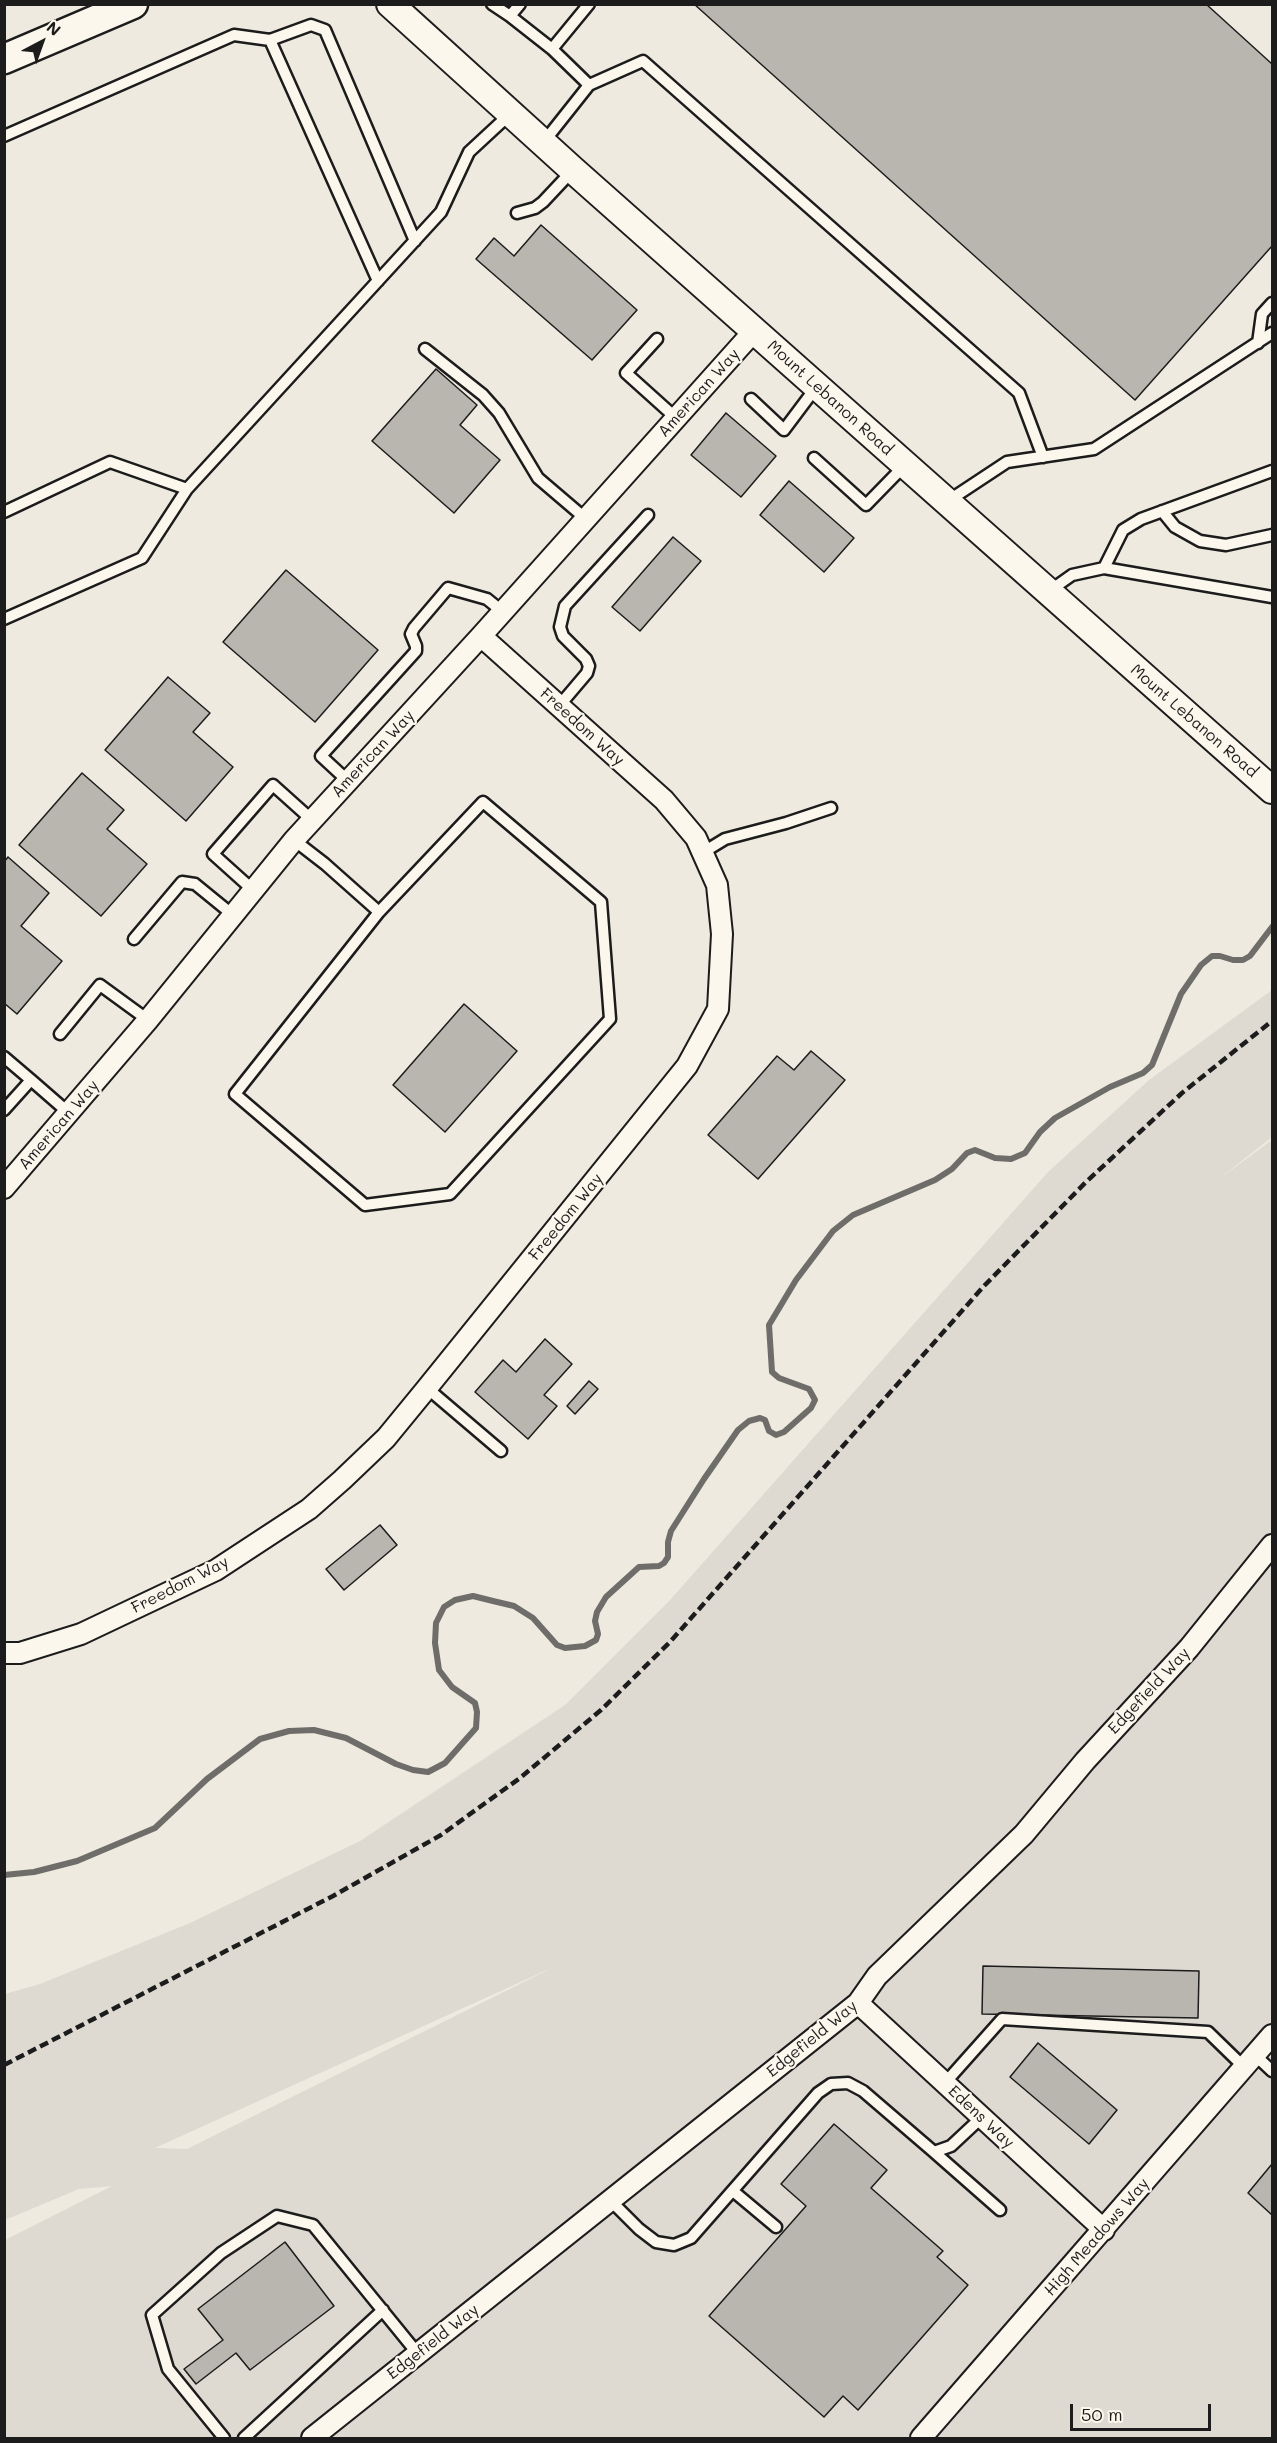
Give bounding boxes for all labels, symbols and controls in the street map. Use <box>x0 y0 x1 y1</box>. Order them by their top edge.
north arrow <box>12 12 72 72</box>
text: N <box>43 16 66 40</box>
street label: Mount Lebanon Road <box>763 336 897 460</box>
street label: American Way <box>654 345 744 441</box>
street label: Mount Lebanon Road <box>1126 660 1262 782</box>
street label: Freedom Way <box>536 684 628 770</box>
street label: American Way <box>328 706 418 802</box>
street label: American Way <box>15 1076 103 1174</box>
street label: Freedom Way <box>525 1170 607 1264</box>
street label: Freedom Way <box>128 1552 232 1618</box>
street label: Edgefield Way <box>1104 1644 1194 1738</box>
street label: Edgefield Way <box>763 1997 861 2081</box>
street label: Edens Way <box>944 2082 1018 2152</box>
street label: High Meadows Way <box>1041 2174 1153 2300</box>
street label: Edgefield Way <box>383 2300 483 2384</box>
scale bar <box>1073 2392 1214 2430</box>
text: 50 m <box>1081 2402 1123 2426</box>

